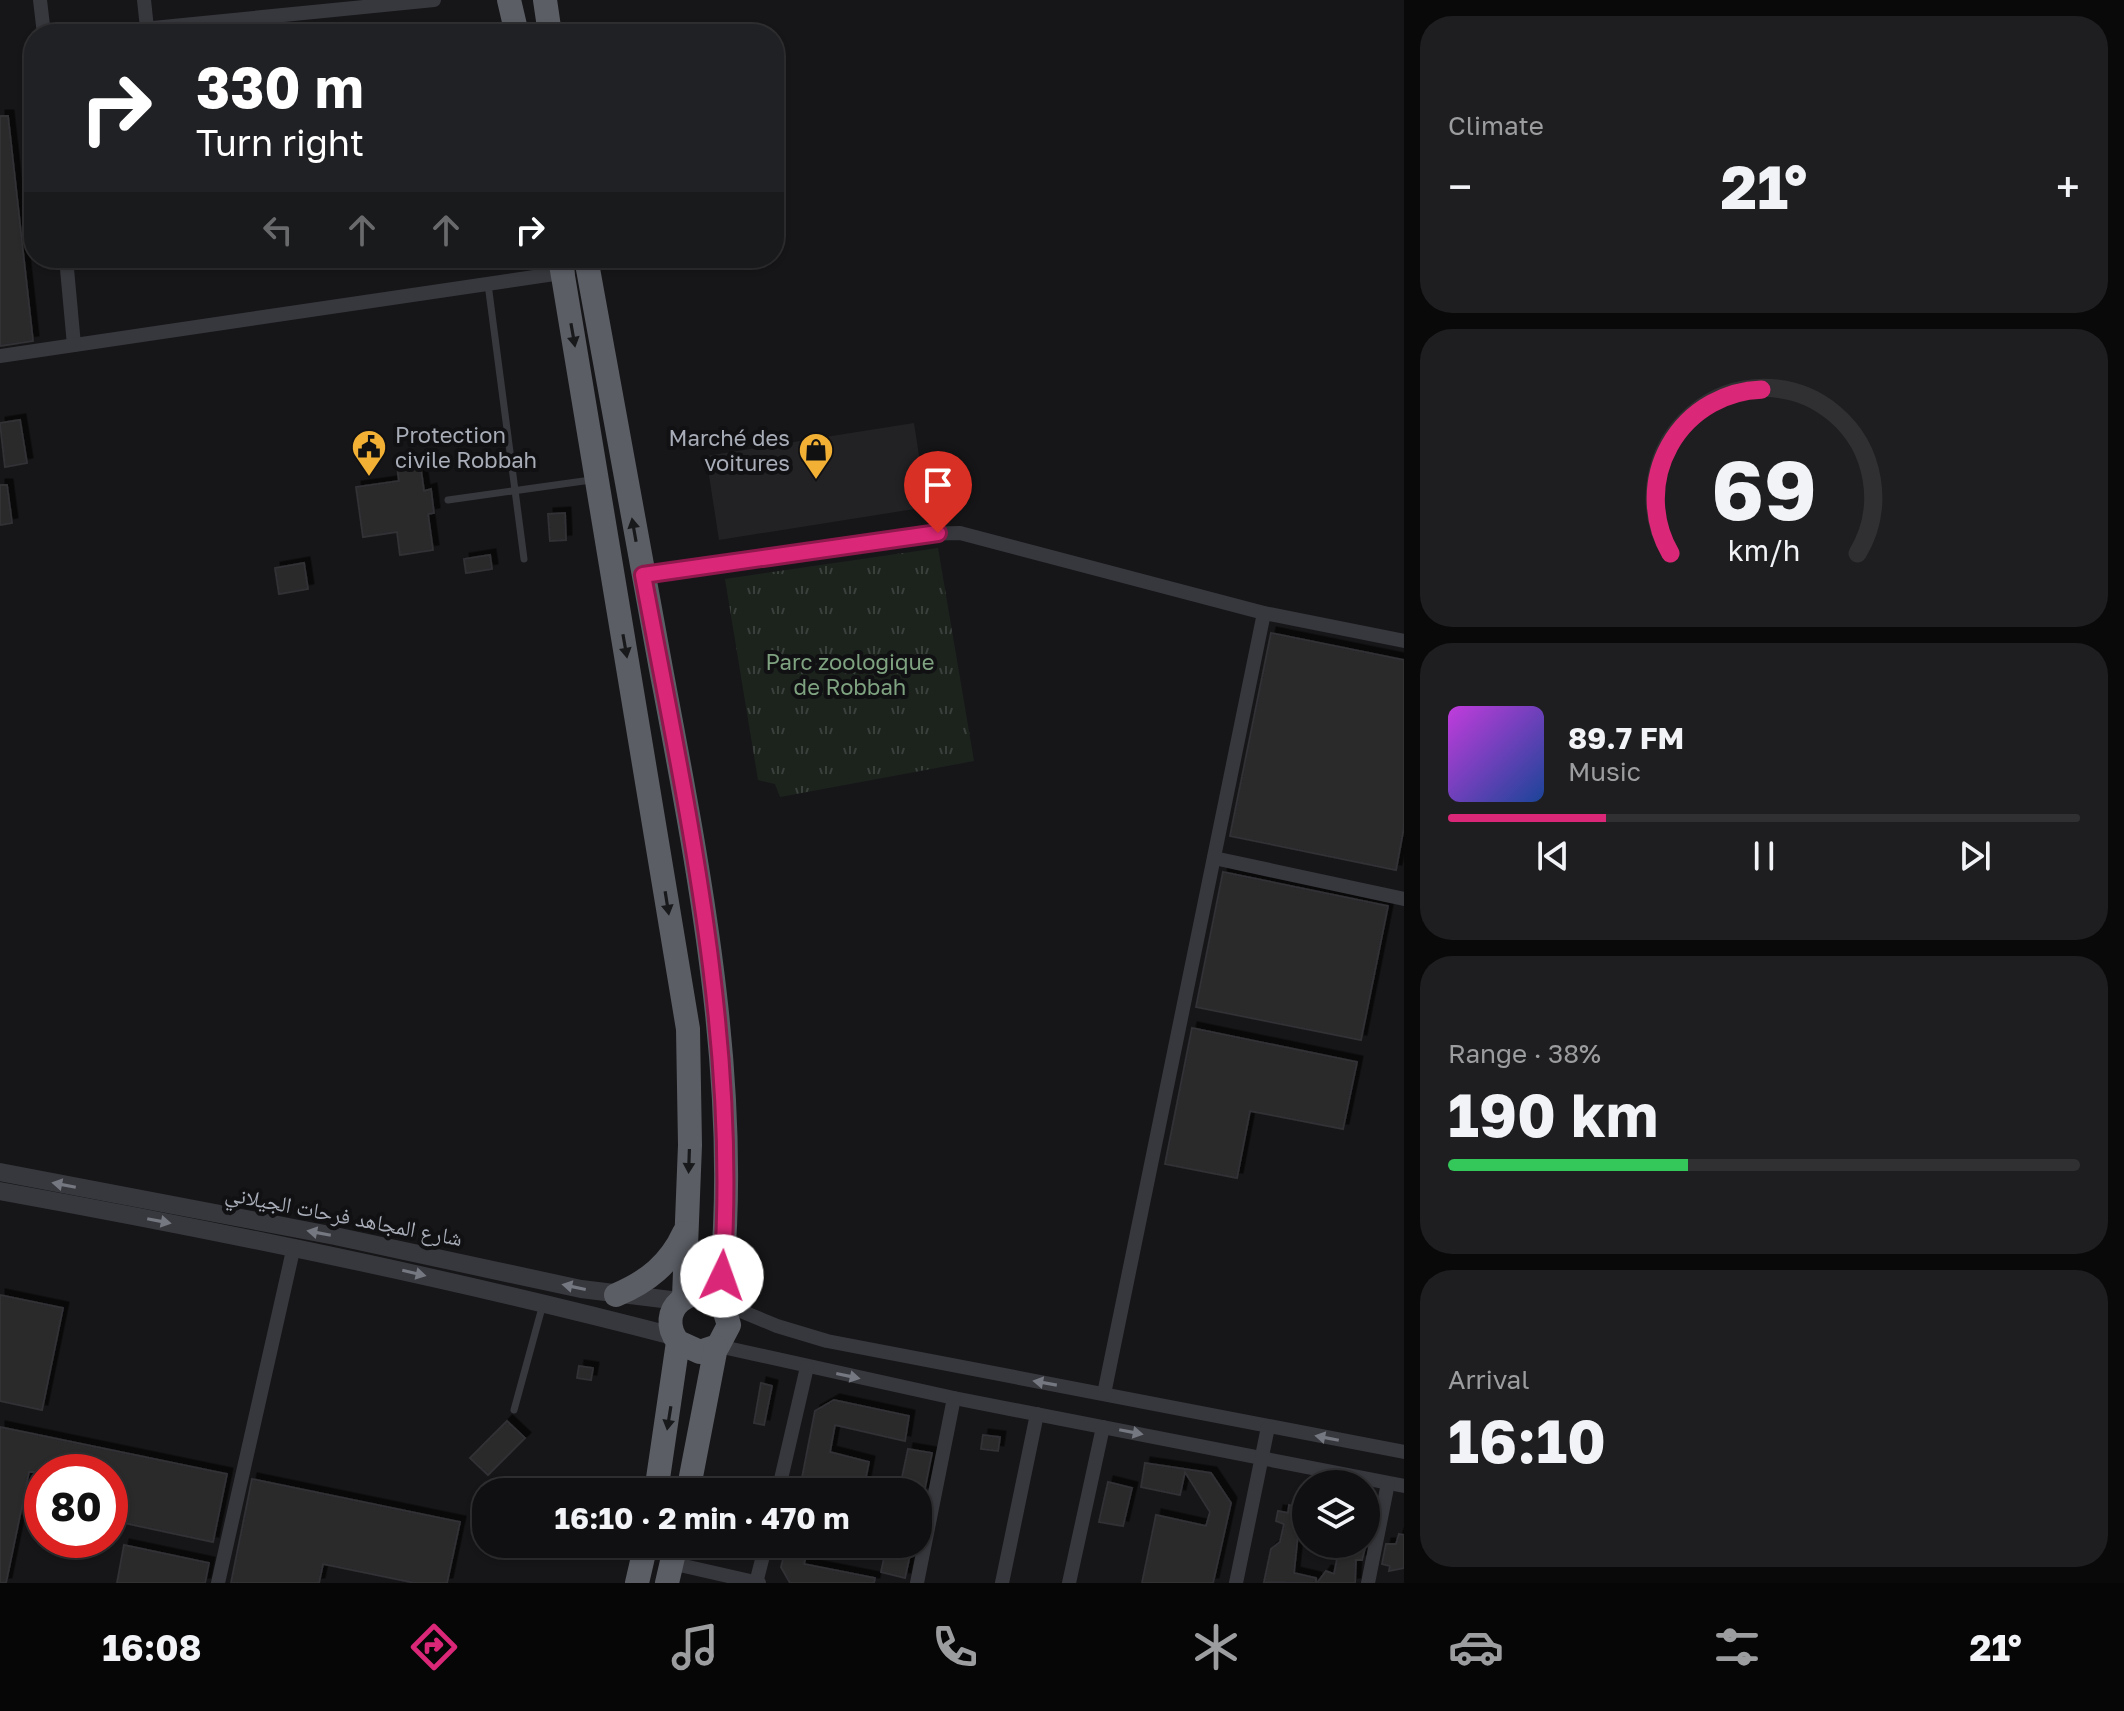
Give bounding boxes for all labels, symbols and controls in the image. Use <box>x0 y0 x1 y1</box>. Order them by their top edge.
text: 330 m <box>196 53 364 120</box>
icon: right <box>64 56 168 160</box>
text: Climate <box>1448 110 1544 141</box>
text: Turn right <box>196 121 364 164</box>
text: 21° <box>1721 150 1807 222</box>
text: − <box>1448 160 1472 213</box>
text: + <box>2056 160 2080 213</box>
icon: left <box>256 208 300 252</box>
icon: ahead <box>340 208 384 252</box>
icon: ahead <box>424 208 468 252</box>
icon: right <box>508 208 552 252</box>
one-way arrow <box>567 323 580 348</box>
place label: Protection civile Robbah <box>395 421 537 473</box>
place label: Marché des voitures <box>669 424 790 476</box>
public building icon: Protection civile Robbah <box>350 428 388 478</box>
shop icon: Marché des voitures <box>797 431 835 481</box>
text: 69 <box>1711 438 1817 538</box>
pin <box>904 451 972 533</box>
icon: arrive <box>916 463 960 507</box>
one-way arrow <box>628 517 640 542</box>
text: km/h <box>1728 533 1800 567</box>
one-way arrow <box>620 634 632 659</box>
park label: Parc zoologique de Robbah <box>765 648 935 700</box>
text: 89.7 FM <box>1568 720 1684 756</box>
text: Music <box>1568 756 1641 787</box>
icon: previous <box>1531 834 1575 878</box>
icon: pause <box>1742 834 1786 878</box>
icon: next <box>1953 834 1997 878</box>
one-way arrow <box>661 891 674 916</box>
text: Range · 38% <box>1448 1038 1601 1069</box>
text: 190 km <box>1448 1078 1658 1150</box>
one-way arrow <box>683 1149 696 1174</box>
one-way arrow <box>51 1178 76 1190</box>
street label: شارع المجاهد فرحات الجيلاني <box>222 1179 465 1256</box>
one-way arrow <box>147 1215 172 1228</box>
one-way arrow <box>307 1227 332 1239</box>
position arrow <box>680 1234 764 1318</box>
one-way arrow <box>401 1267 426 1280</box>
one-way arrow <box>561 1280 586 1293</box>
text: Arrival <box>1448 1364 1529 1395</box>
one-way arrow <box>836 1370 861 1383</box>
one-way arrow <box>1032 1377 1057 1389</box>
text: 16:10 <box>1448 1404 1606 1476</box>
one-way arrow <box>662 1405 675 1430</box>
one-way arrow <box>1118 1427 1143 1439</box>
one-way arrow <box>1315 1431 1340 1443</box>
speed limit sign: 80 <box>24 1454 128 1558</box>
map controls <box>1292 1470 1380 1558</box>
button: layers <box>1292 1470 1380 1558</box>
text: 16:10 · 2 min · 470 m <box>554 1500 850 1536</box>
icon: directions <box>406 1619 462 1675</box>
icon: music <box>667 1619 723 1675</box>
icon: phone <box>927 1619 983 1675</box>
icon: climate <box>1188 1619 1244 1675</box>
icon: car <box>1448 1619 1504 1675</box>
icon: filters <box>1709 1619 1765 1675</box>
text: 16:08 <box>102 1626 202 1669</box>
text: 21° <box>1970 1626 2022 1669</box>

